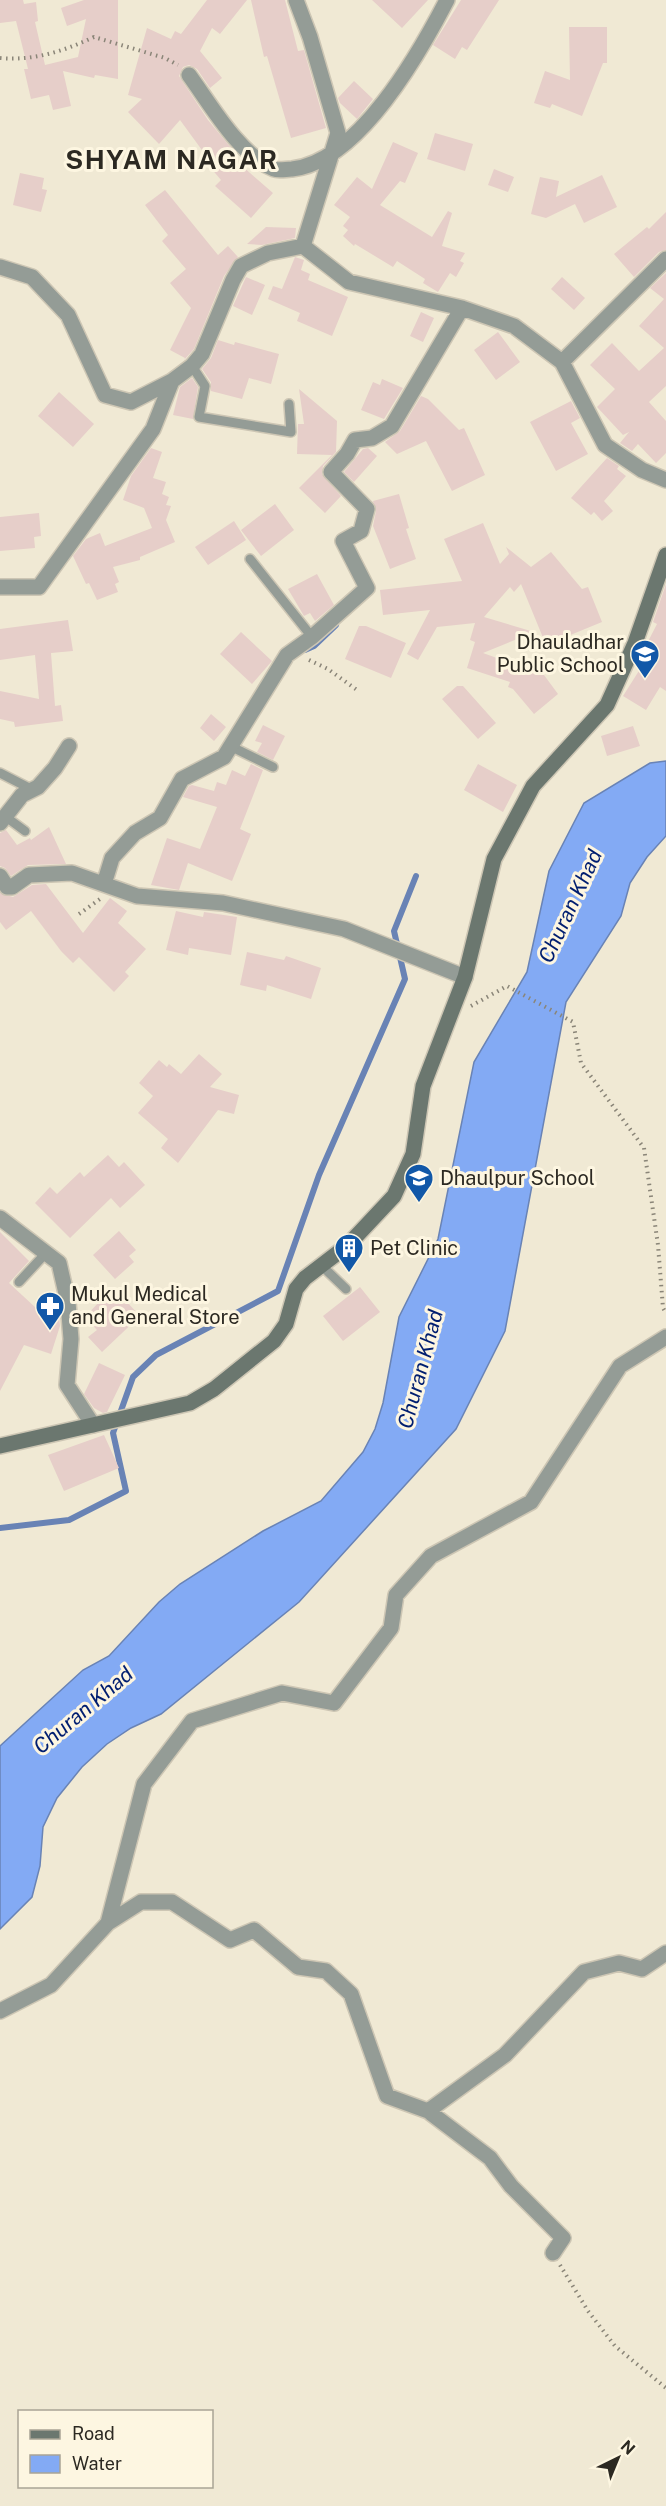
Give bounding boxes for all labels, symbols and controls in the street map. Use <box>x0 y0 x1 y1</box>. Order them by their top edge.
district label: SHYAM NAGAR <box>65 144 279 175</box>
place label: Dhauladhar Public School <box>497 630 624 677</box>
school or university icon: Dhauladhar Public School <box>629 638 661 680</box>
water label: Churan Khad <box>533 845 607 967</box>
school or university icon: Dhaulpur School <box>403 1162 435 1204</box>
place label: Dhaulpur School <box>440 1166 595 1190</box>
building icon: Pet Clinic <box>333 1232 365 1274</box>
place label: Pet Clinic <box>370 1236 458 1260</box>
place label: Mukul Medical and General Store <box>71 1282 240 1329</box>
pharmacy icon: Mukul Medical and General Store <box>34 1290 66 1332</box>
water label: Churan Khad <box>392 1307 448 1431</box>
water label: Churan Khad <box>28 1661 138 1759</box>
legend <box>18 2410 213 2488</box>
text: Road <box>72 2423 115 2444</box>
north arrow <box>588 2428 648 2488</box>
text: N <box>617 2436 639 2459</box>
text: Water <box>72 2453 122 2474</box>

